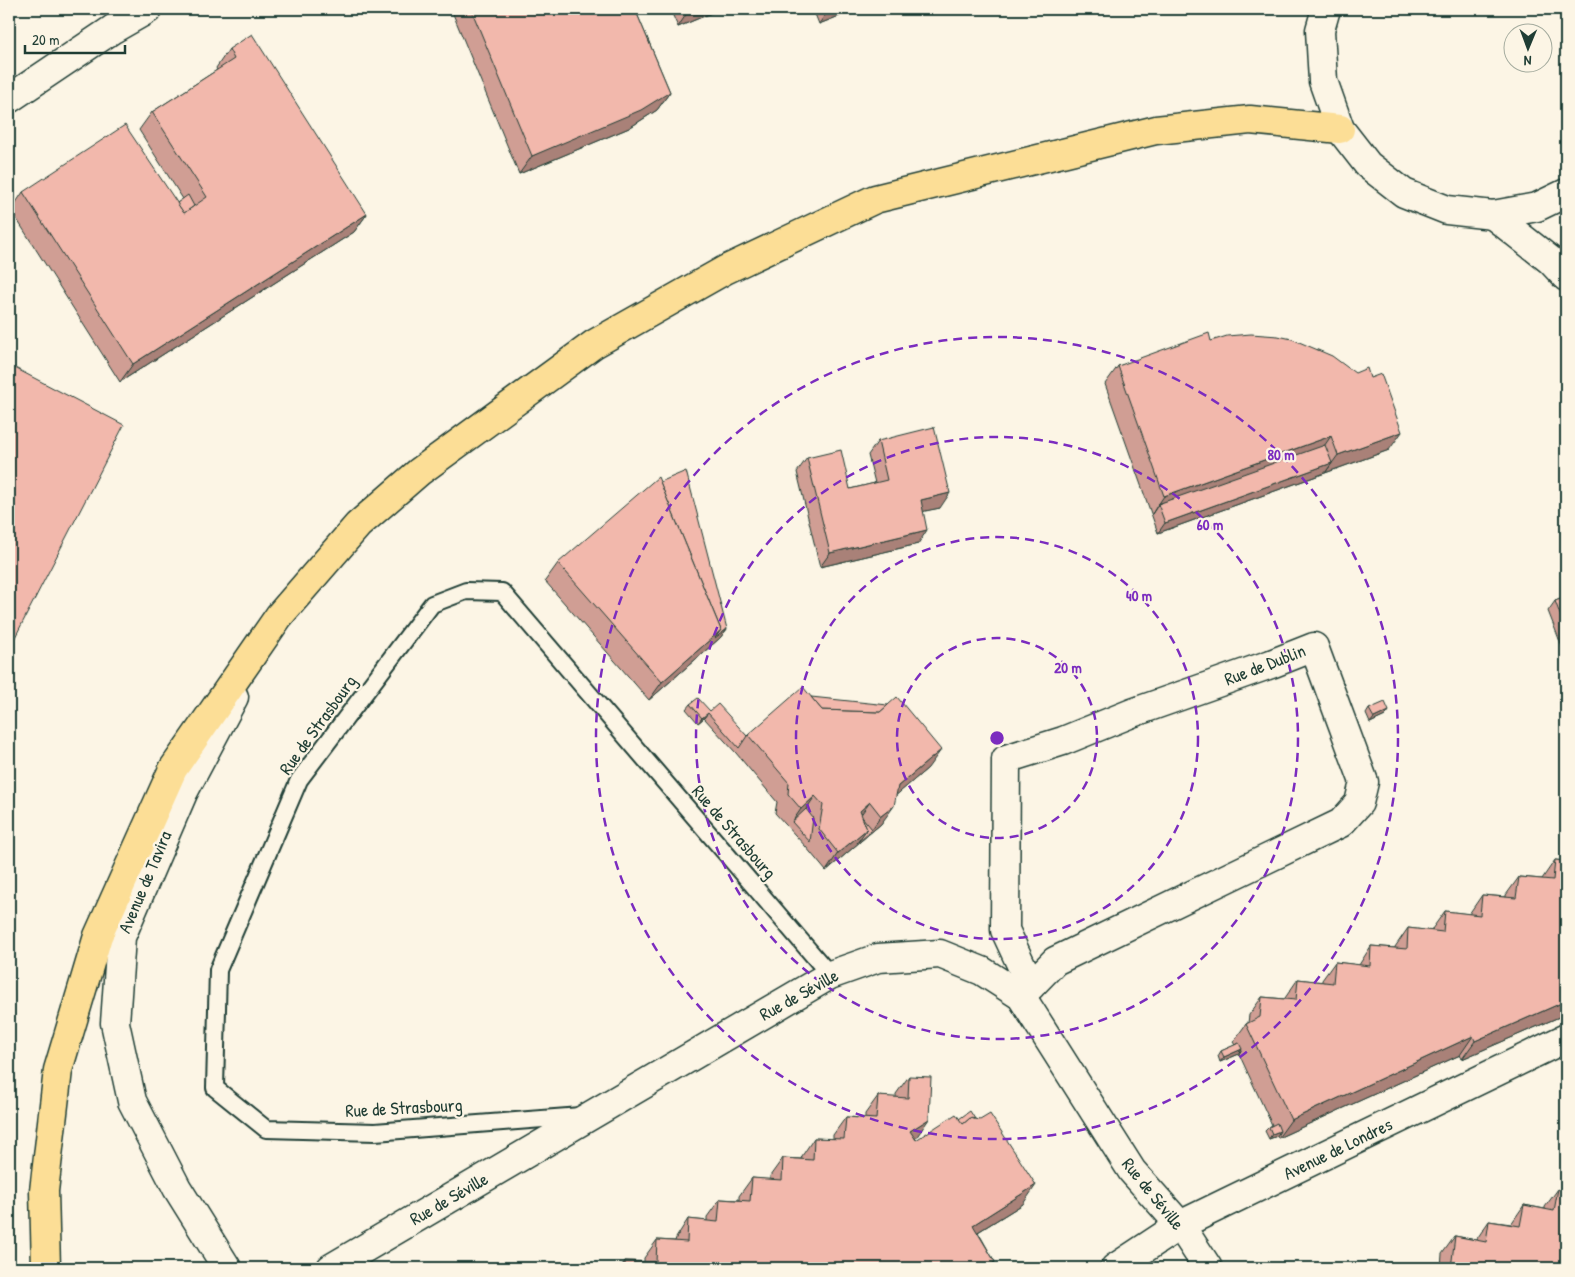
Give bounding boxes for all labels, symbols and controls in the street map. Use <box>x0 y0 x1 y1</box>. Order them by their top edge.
scale bar <box>25 22 125 54</box>
north arrow <box>1502 22 1552 72</box>
text: 20 m <box>32 29 59 50</box>
text: N <box>1523 52 1532 71</box>
text: 80 m <box>1268 444 1294 465</box>
text: 60 m <box>1197 514 1223 535</box>
text: 40 m <box>1126 585 1152 606</box>
street label: Rue de Dublin <box>1221 638 1309 691</box>
text: 20 m <box>1054 657 1082 678</box>
street label: Rue de Strasbourg <box>273 670 362 779</box>
centre of rings <box>988 729 1006 747</box>
street label: Rue de Strasbourg <box>687 779 782 884</box>
street label: Avenue de Tavira <box>112 827 177 937</box>
street label: Rue de Séville <box>755 963 843 1026</box>
street label: Rue de Strasbourg <box>345 1092 463 1123</box>
street label: Avenue de Londres <box>1279 1111 1396 1186</box>
street label: Rue de Séville <box>1116 1152 1190 1235</box>
street label: Rue de Séville <box>405 1166 492 1231</box>

